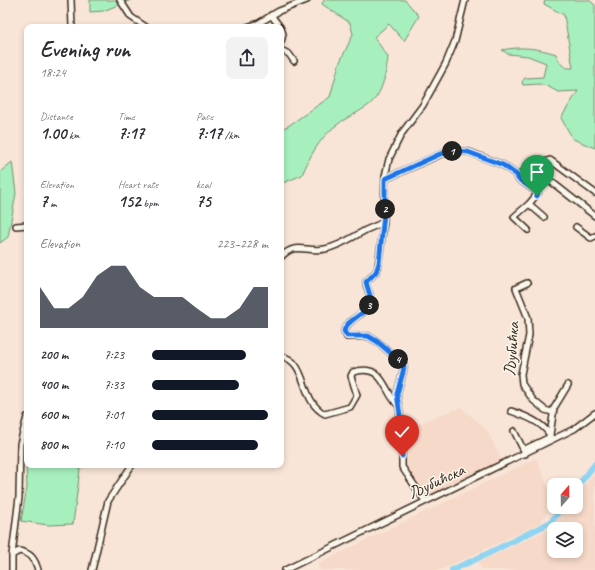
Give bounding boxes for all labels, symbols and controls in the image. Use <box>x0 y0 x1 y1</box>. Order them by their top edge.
text: Evening run <box>40 36 130 64</box>
button: share <box>226 37 268 79</box>
text: 18:24 <box>40 65 66 81</box>
text: Distance <box>40 109 73 123</box>
text: Time <box>118 109 135 123</box>
text: Pace <box>196 109 213 123</box>
text: 1.00 <box>40 123 66 144</box>
text: 7:17 <box>118 123 144 144</box>
text: 7:17 <box>196 123 222 144</box>
text: km <box>66 128 80 142</box>
text: /km <box>222 128 239 142</box>
pin: 1 <box>442 141 462 161</box>
text: 1 <box>450 144 454 158</box>
pin <box>520 155 554 196</box>
icon: arrive <box>526 161 548 183</box>
text: Elevation <box>40 177 74 191</box>
text: Heart rate <box>118 177 158 191</box>
text: kcal <box>196 177 211 191</box>
text: 7 <box>40 191 48 212</box>
text: 152 <box>118 191 141 212</box>
text: 75 <box>196 191 211 212</box>
text: m <box>48 196 56 210</box>
text: bpm <box>141 196 158 210</box>
pin: 2 <box>375 199 395 219</box>
text: 2 <box>383 202 387 216</box>
text: Elevation <box>40 236 80 252</box>
text: 223–228 m <box>217 236 268 252</box>
pin: 3 <box>359 295 379 315</box>
text: 3 <box>367 298 371 312</box>
street label: Љубићка <box>499 320 524 377</box>
text: 200 m <box>40 347 68 363</box>
text: 7:23 <box>104 347 124 363</box>
pin: 4 <box>388 349 408 369</box>
text: 4 <box>396 352 400 366</box>
text: 400 m <box>40 377 68 393</box>
text: 7:33 <box>104 377 124 393</box>
text: 600 m <box>40 407 68 423</box>
text: 7:01 <box>104 407 124 423</box>
pin <box>385 415 419 456</box>
icon: check <box>391 421 413 443</box>
text: 800 m <box>40 437 68 453</box>
text: 7:10 <box>104 437 124 453</box>
street label: Љубићска <box>405 459 469 504</box>
north arrow <box>547 478 583 514</box>
map controls <box>547 478 583 558</box>
button: layers <box>547 522 583 558</box>

